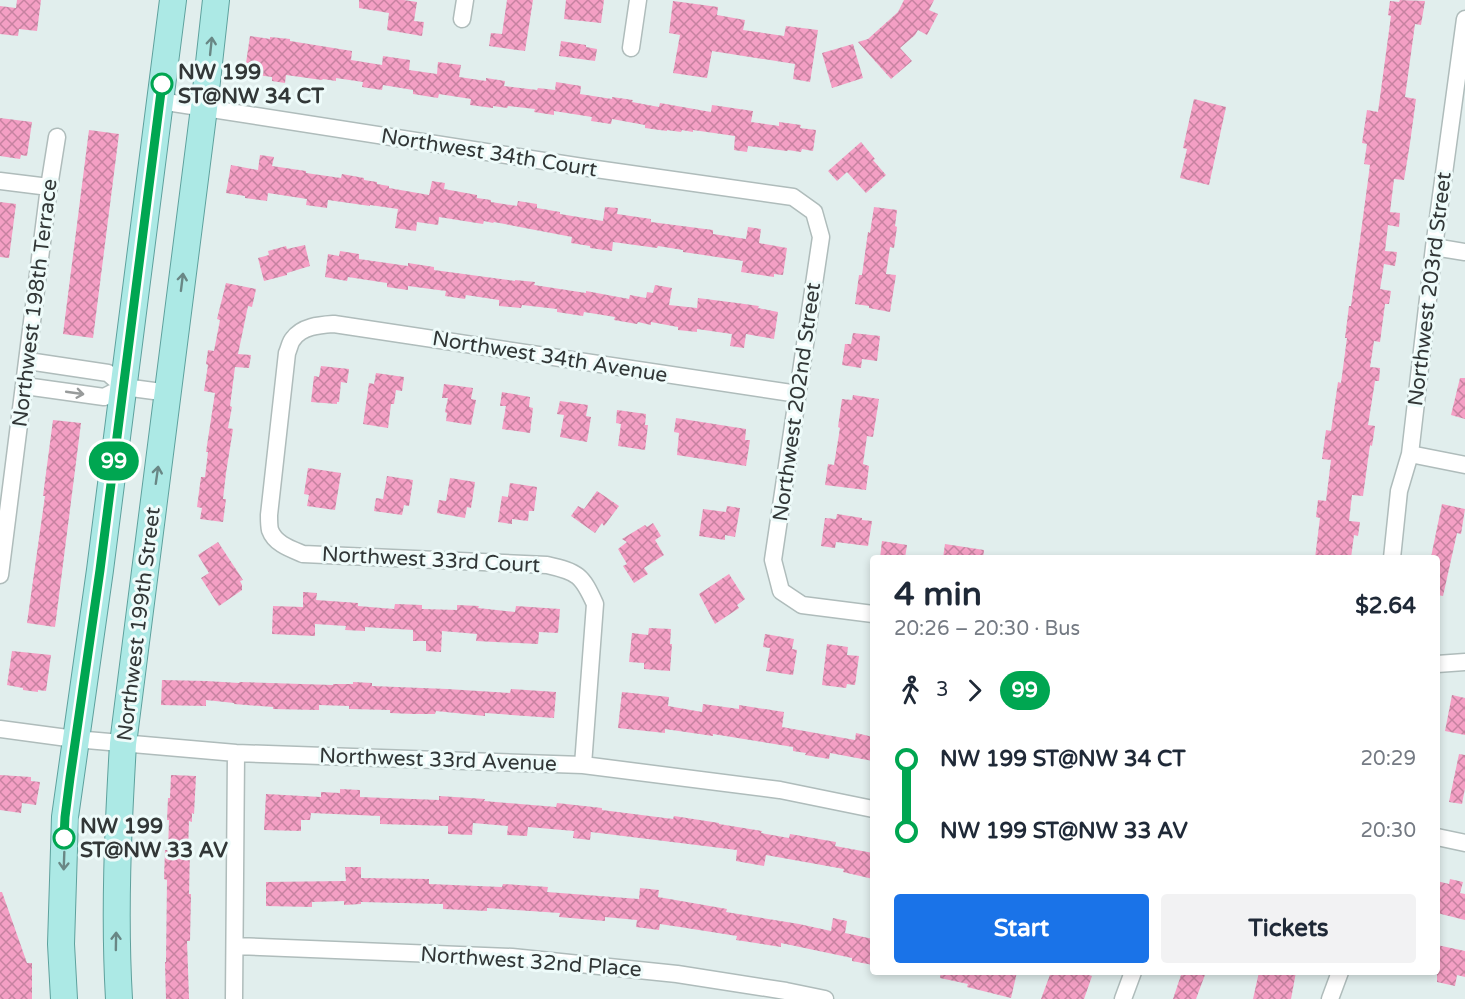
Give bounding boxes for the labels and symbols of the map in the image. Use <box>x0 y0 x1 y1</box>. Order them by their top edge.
one-way arrow <box>206 37 217 57</box>
place label: NW 199 ST@NW 34 CT <box>178 60 324 109</box>
marker: NW 199 ST@NW 34 CT <box>151 73 173 95</box>
street label: Northwest 34th Court <box>379 124 599 182</box>
street label: Northwest 203rd Street <box>1403 170 1457 408</box>
street label: Northwest 198th Terrace <box>7 177 63 429</box>
one-way arrow <box>177 272 188 292</box>
street label: Northwest 202nd Street <box>768 281 826 523</box>
street label: Northwest 34th Avenue <box>431 326 669 388</box>
one-way arrow <box>65 388 85 399</box>
line badge: 99 <box>87 442 141 480</box>
one-way arrow <box>152 466 163 485</box>
street label: Northwest 199th Street <box>112 506 166 742</box>
street label: Northwest 33rd Court <box>321 542 541 578</box>
street label: Northwest 33rd Avenue <box>319 743 557 777</box>
place label: NW 199 ST@NW 33 AV <box>80 814 228 863</box>
marker: NW 199 ST@NW 33 AV <box>53 827 75 849</box>
one-way arrow <box>58 851 69 871</box>
one-way arrow <box>110 931 122 951</box>
street label: Northwest 32nd Place <box>420 942 643 982</box>

